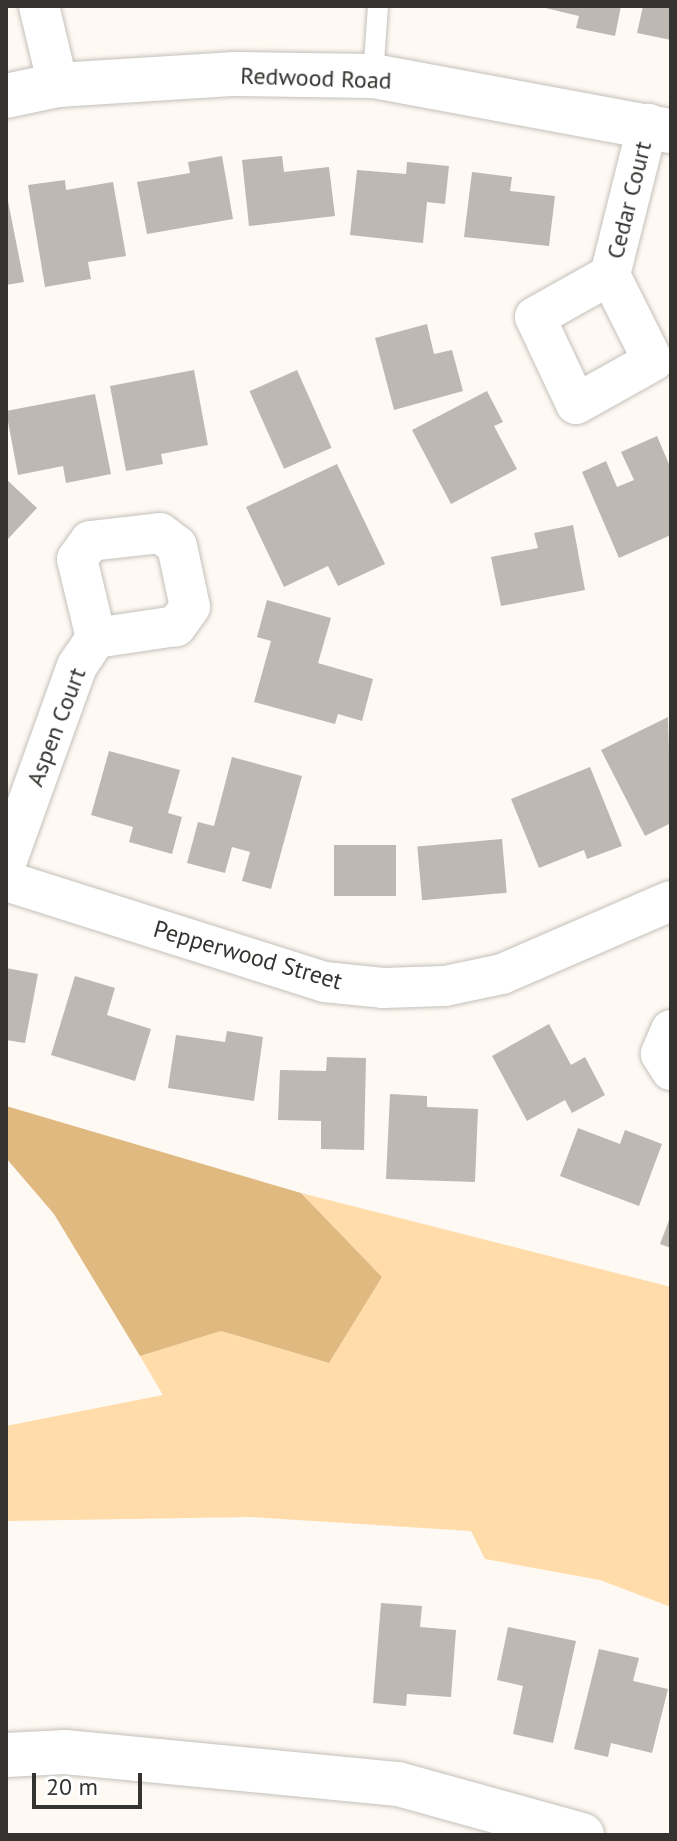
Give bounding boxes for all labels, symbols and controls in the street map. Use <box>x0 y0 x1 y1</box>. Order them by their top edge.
street label: Redwood Road <box>240 61 392 95</box>
street label: Cedar Court <box>600 138 658 262</box>
street label: Aspen Court <box>20 664 92 790</box>
street label: Pepperwood Street <box>150 914 346 996</box>
scale bar <box>36 1757 146 1807</box>
text: 20 m <box>46 1771 98 1802</box>

